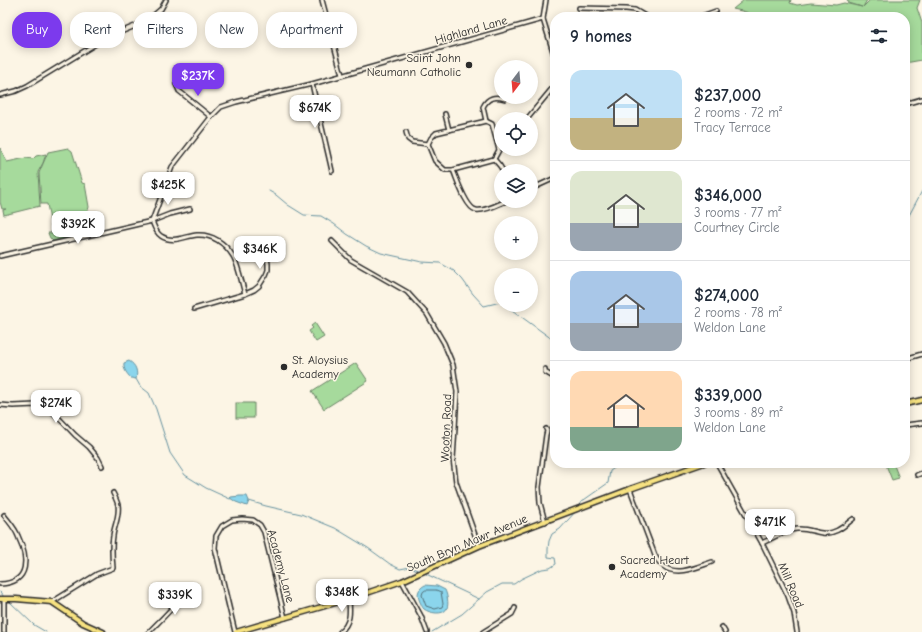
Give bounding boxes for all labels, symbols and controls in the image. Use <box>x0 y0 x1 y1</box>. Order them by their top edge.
chip: Buy <box>12 12 62 48</box>
chip: Rent <box>70 12 125 48</box>
chip: Filters <box>133 12 197 48</box>
chip: New <box>205 12 258 48</box>
chip: Apartment <box>266 12 357 48</box>
street label: Highland Lane <box>433 13 509 47</box>
icon: filters <box>868 25 890 47</box>
text: 9 homes <box>570 27 632 46</box>
place label: Saint John Neumann Catholic <box>367 51 461 79</box>
marker: Saint John Neumann Catholic <box>464 60 474 70</box>
north arrow <box>494 60 538 104</box>
map controls <box>494 60 538 312</box>
pin: $237K <box>170 63 226 97</box>
text: $237K <box>181 68 215 83</box>
icon: home <box>602 86 650 134</box>
text: $237,000 <box>694 86 761 105</box>
pin: $674K <box>287 95 343 129</box>
text: $674K <box>299 100 331 115</box>
text: 2 rooms · 72 m² <box>694 105 782 120</box>
button: locate <box>494 112 538 156</box>
text: Tracy Terrace <box>694 120 771 135</box>
button: layers <box>494 164 538 208</box>
pin: $425K <box>140 172 196 206</box>
text: $425K <box>151 177 185 192</box>
text: $346,000 <box>694 186 762 205</box>
icon: home <box>602 187 650 235</box>
text: 3 rooms · 77 m² <box>694 205 781 220</box>
pin: $392K <box>50 211 106 245</box>
text: $392K <box>61 216 95 231</box>
button: + <box>494 216 538 260</box>
text: Courtney Circle <box>694 220 780 235</box>
pin: $346K <box>232 236 288 270</box>
text: $346K <box>243 241 277 256</box>
button: − <box>494 268 538 312</box>
text: $274,000 <box>694 286 759 305</box>
icon: home <box>602 287 650 335</box>
text: 2 rooms · 78 m² <box>694 305 782 320</box>
text: Weldon Lane <box>694 320 766 335</box>
place label: St. Aloysius Academy <box>292 353 348 381</box>
marker: St. Aloysius Academy <box>279 362 289 372</box>
text: $339,000 <box>694 386 762 405</box>
icon: home <box>602 387 650 435</box>
pin: $274K <box>28 390 84 424</box>
street label: Wooton Road <box>438 394 454 462</box>
text: $274K <box>40 395 72 410</box>
text: 3 rooms · 89 m² <box>694 405 783 420</box>
text: Weldon Lane <box>694 420 766 435</box>
pin: $471K <box>742 509 798 543</box>
street label: South Bryn Mawr Avenue <box>404 511 530 575</box>
text: $471K <box>754 514 786 529</box>
street label: Academy Lane <box>264 528 298 604</box>
place label: Sacred Heart Academy <box>620 553 689 581</box>
street label: Mill Road <box>775 560 807 610</box>
marker: Sacred Heart Academy <box>607 562 617 572</box>
pin: $348K <box>314 579 370 613</box>
pin: $339K <box>147 582 203 616</box>
text: $348K <box>325 584 359 599</box>
text: $339K <box>158 587 192 602</box>

